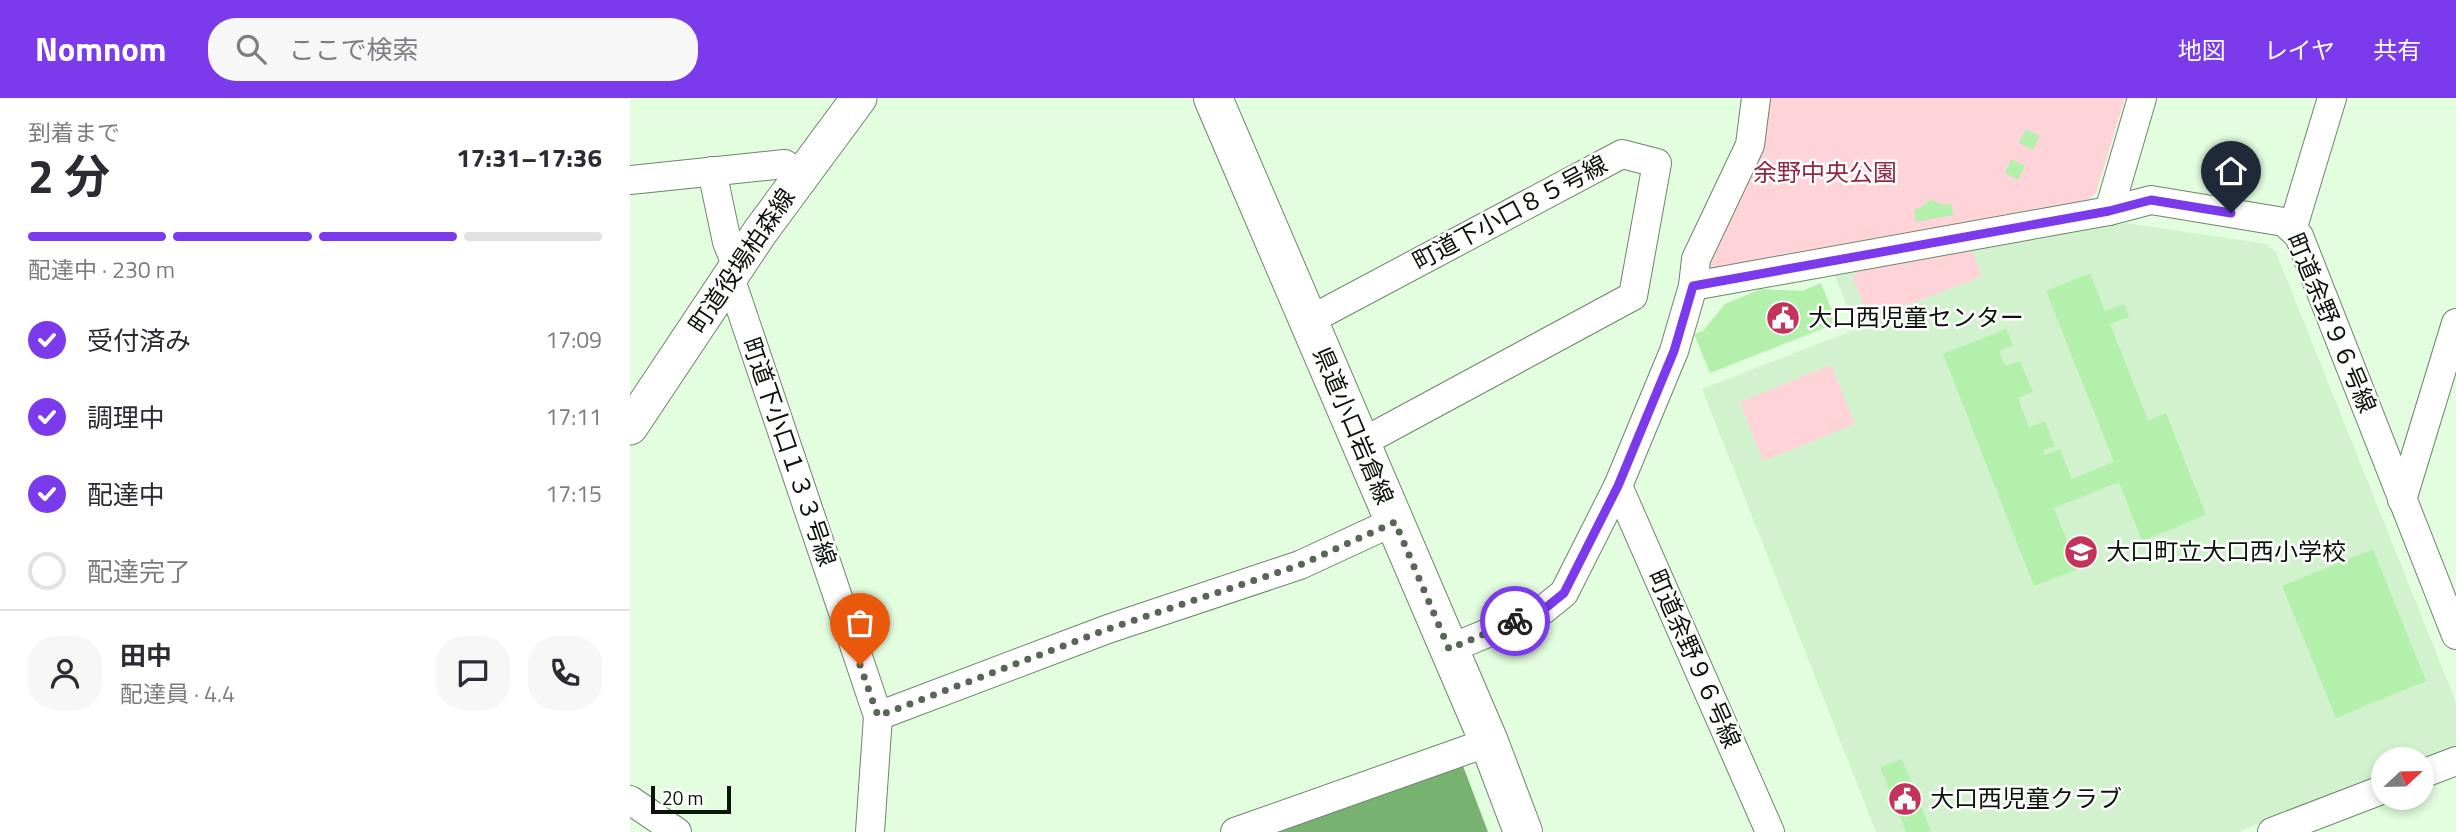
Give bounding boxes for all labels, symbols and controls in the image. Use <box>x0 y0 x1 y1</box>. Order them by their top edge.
search box <box>208 18 698 81</box>
text: Nomnom <box>35 24 166 74</box>
icon: search <box>232 30 270 68</box>
text: ここで検索 <box>288 30 418 69</box>
text: 地図 <box>2178 32 2226 68</box>
text: レイヤ <box>2264 32 2335 68</box>
text: 共有 <box>2373 32 2421 68</box>
text: 到着まで <box>28 115 120 150</box>
text: 17:31–17:36 <box>456 138 602 177</box>
text: 2 分 <box>28 141 110 211</box>
pin <box>2201 141 2261 213</box>
street label: 町道下小口８５号線 <box>1406 146 1613 279</box>
icon: home <box>2212 152 2250 190</box>
park label: 余野中央公園 <box>1753 154 1897 190</box>
street label: 町道役場柏森線 <box>679 181 803 340</box>
street label: 町道余野９６号線 <box>2278 227 2386 418</box>
text: 配達中 · 230 m <box>28 252 175 287</box>
public building icon: 大口西児童センター <box>1764 299 1802 337</box>
place label: 大口西児童センター <box>1808 299 2024 335</box>
icon: check <box>28 321 66 359</box>
text: 受付済み <box>87 321 191 360</box>
text: 17:09 <box>545 322 602 357</box>
street label: 町道下小口１３３号線 <box>734 332 846 571</box>
street label: 県道小口岩倉線 <box>1305 341 1403 510</box>
icon: check <box>28 398 66 436</box>
text: 調理中 <box>87 398 165 437</box>
text: 17:11 <box>545 399 602 434</box>
icon: check <box>28 475 66 513</box>
text: 配達中 <box>87 475 165 514</box>
text: 17:15 <box>545 476 602 511</box>
school or university icon: 大口町立大口西小学校 <box>2062 533 2100 571</box>
place label: 大口町立大口西小学校 <box>2106 533 2346 569</box>
text: 配達完了 <box>87 552 191 591</box>
street label: 町道余野９６号線 <box>1639 564 1750 754</box>
courier <box>1480 586 1550 656</box>
pin <box>830 593 890 665</box>
icon: bike <box>1496 602 1534 640</box>
icon: bag <box>841 604 879 642</box>
button: person <box>28 636 102 710</box>
text: 田中 <box>120 636 172 675</box>
button: chat <box>436 636 510 710</box>
button: phone <box>528 636 602 710</box>
text: 配達員 · 4.4 <box>120 676 235 711</box>
north arrow <box>2371 747 2434 810</box>
map controls <box>2371 747 2434 810</box>
public building icon: 大口西児童クラブ <box>1886 780 1924 818</box>
place label: 大口西児童クラブ <box>1930 780 2122 816</box>
scale bar <box>651 783 732 815</box>
text: 20 m <box>662 783 703 812</box>

